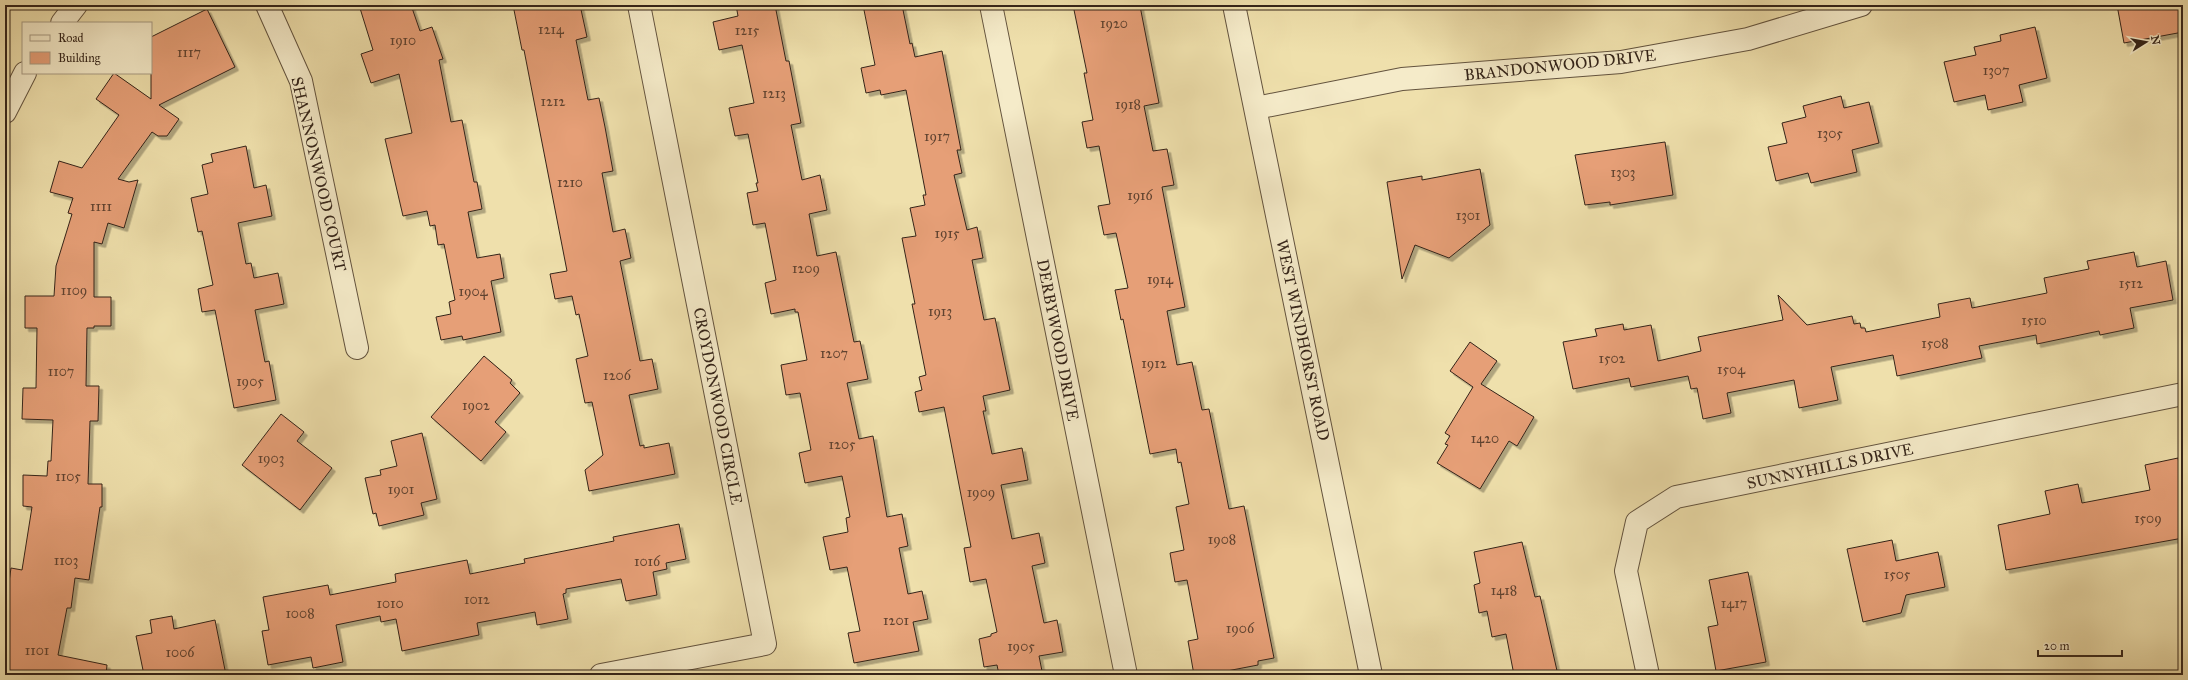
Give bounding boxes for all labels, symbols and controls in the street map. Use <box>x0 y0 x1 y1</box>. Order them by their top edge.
house number: 1920 <box>1100 15 1128 32</box>
house number: 1214 <box>538 21 565 38</box>
legend <box>22 22 152 74</box>
house number: 1215 <box>735 22 760 39</box>
north arrow <box>2126 22 2166 62</box>
text: Road <box>58 31 84 45</box>
house number: 1910 <box>390 32 416 49</box>
text: N <box>2148 34 2163 47</box>
house number: 1117 <box>177 44 201 61</box>
street label: BRANDONWOOD DRIVE <box>1463 45 1657 85</box>
text: Building <box>58 51 101 66</box>
house number: 1307 <box>1983 62 2009 79</box>
street label: SHANNONWOOD COURT <box>287 75 351 273</box>
house number: 1213 <box>762 85 786 102</box>
house number: 1212 <box>541 93 566 110</box>
house number: 1918 <box>1115 96 1141 113</box>
house number: 1305 <box>1817 125 1843 142</box>
house number: 1917 <box>924 128 950 145</box>
house number: 1303 <box>1611 164 1635 181</box>
house number: 1210 <box>557 174 583 191</box>
house number: 1916 <box>1127 187 1154 204</box>
house number: 1111 <box>90 198 113 215</box>
house number: 1301 <box>1456 207 1481 224</box>
house number: 1915 <box>935 225 960 242</box>
street label: WEST WINDHORST ROAD <box>1272 238 1334 442</box>
street label: DERBYWOOD DRIVE <box>1033 257 1083 423</box>
house number: 1209 <box>792 260 820 277</box>
house number: 1914 <box>1147 271 1174 288</box>
house number: 1512 <box>2119 275 2143 292</box>
house number: 1109 <box>61 282 87 299</box>
house number: 1904 <box>459 283 489 300</box>
house number: 1913 <box>928 303 952 320</box>
street label: CROYDONWOOD CIRCLE <box>690 306 746 506</box>
house number: 1510 <box>2021 312 2047 329</box>
house number: 1508 <box>1921 335 1949 352</box>
house number: 1207 <box>820 345 848 362</box>
house number: 1502 <box>1599 350 1626 367</box>
house number: 1912 <box>1141 355 1167 372</box>
house number: 1504 <box>1717 361 1746 378</box>
house number: 1107 <box>48 363 74 380</box>
house number: 1206 <box>603 367 632 384</box>
house number: 1905 <box>236 373 264 390</box>
house number: 1902 <box>462 397 490 414</box>
house number: 1420 <box>1471 430 1499 447</box>
house number: 1205 <box>828 436 856 453</box>
street label: SUNNYHILLS DRIVE <box>1745 439 1915 493</box>
house number: 1903 <box>258 450 284 467</box>
house number: 1105 <box>55 468 81 485</box>
house number: 1901 <box>388 481 415 498</box>
house number: 1909 <box>967 484 995 501</box>
house number: 1509 <box>2134 510 2162 527</box>
house number: 1908 <box>1208 531 1236 548</box>
house number: 1103 <box>54 552 78 569</box>
house number: 1016 <box>634 553 661 570</box>
house number: 1505 <box>1884 566 1911 583</box>
house number: 1418 <box>1491 582 1517 599</box>
house number: 1012 <box>464 591 490 608</box>
house number: 1010 <box>376 595 404 612</box>
house number: 1417 <box>1721 595 1747 612</box>
house number: 1008 <box>285 605 315 622</box>
house number: 1201 <box>883 612 909 629</box>
house number: 1906 <box>1226 620 1255 637</box>
scale bar <box>2038 632 2122 658</box>
house number: 1905 <box>1007 638 1035 655</box>
text: 20 m <box>2044 639 2070 653</box>
house number: 1101 <box>25 642 50 659</box>
house number: 1006 <box>166 644 195 661</box>

